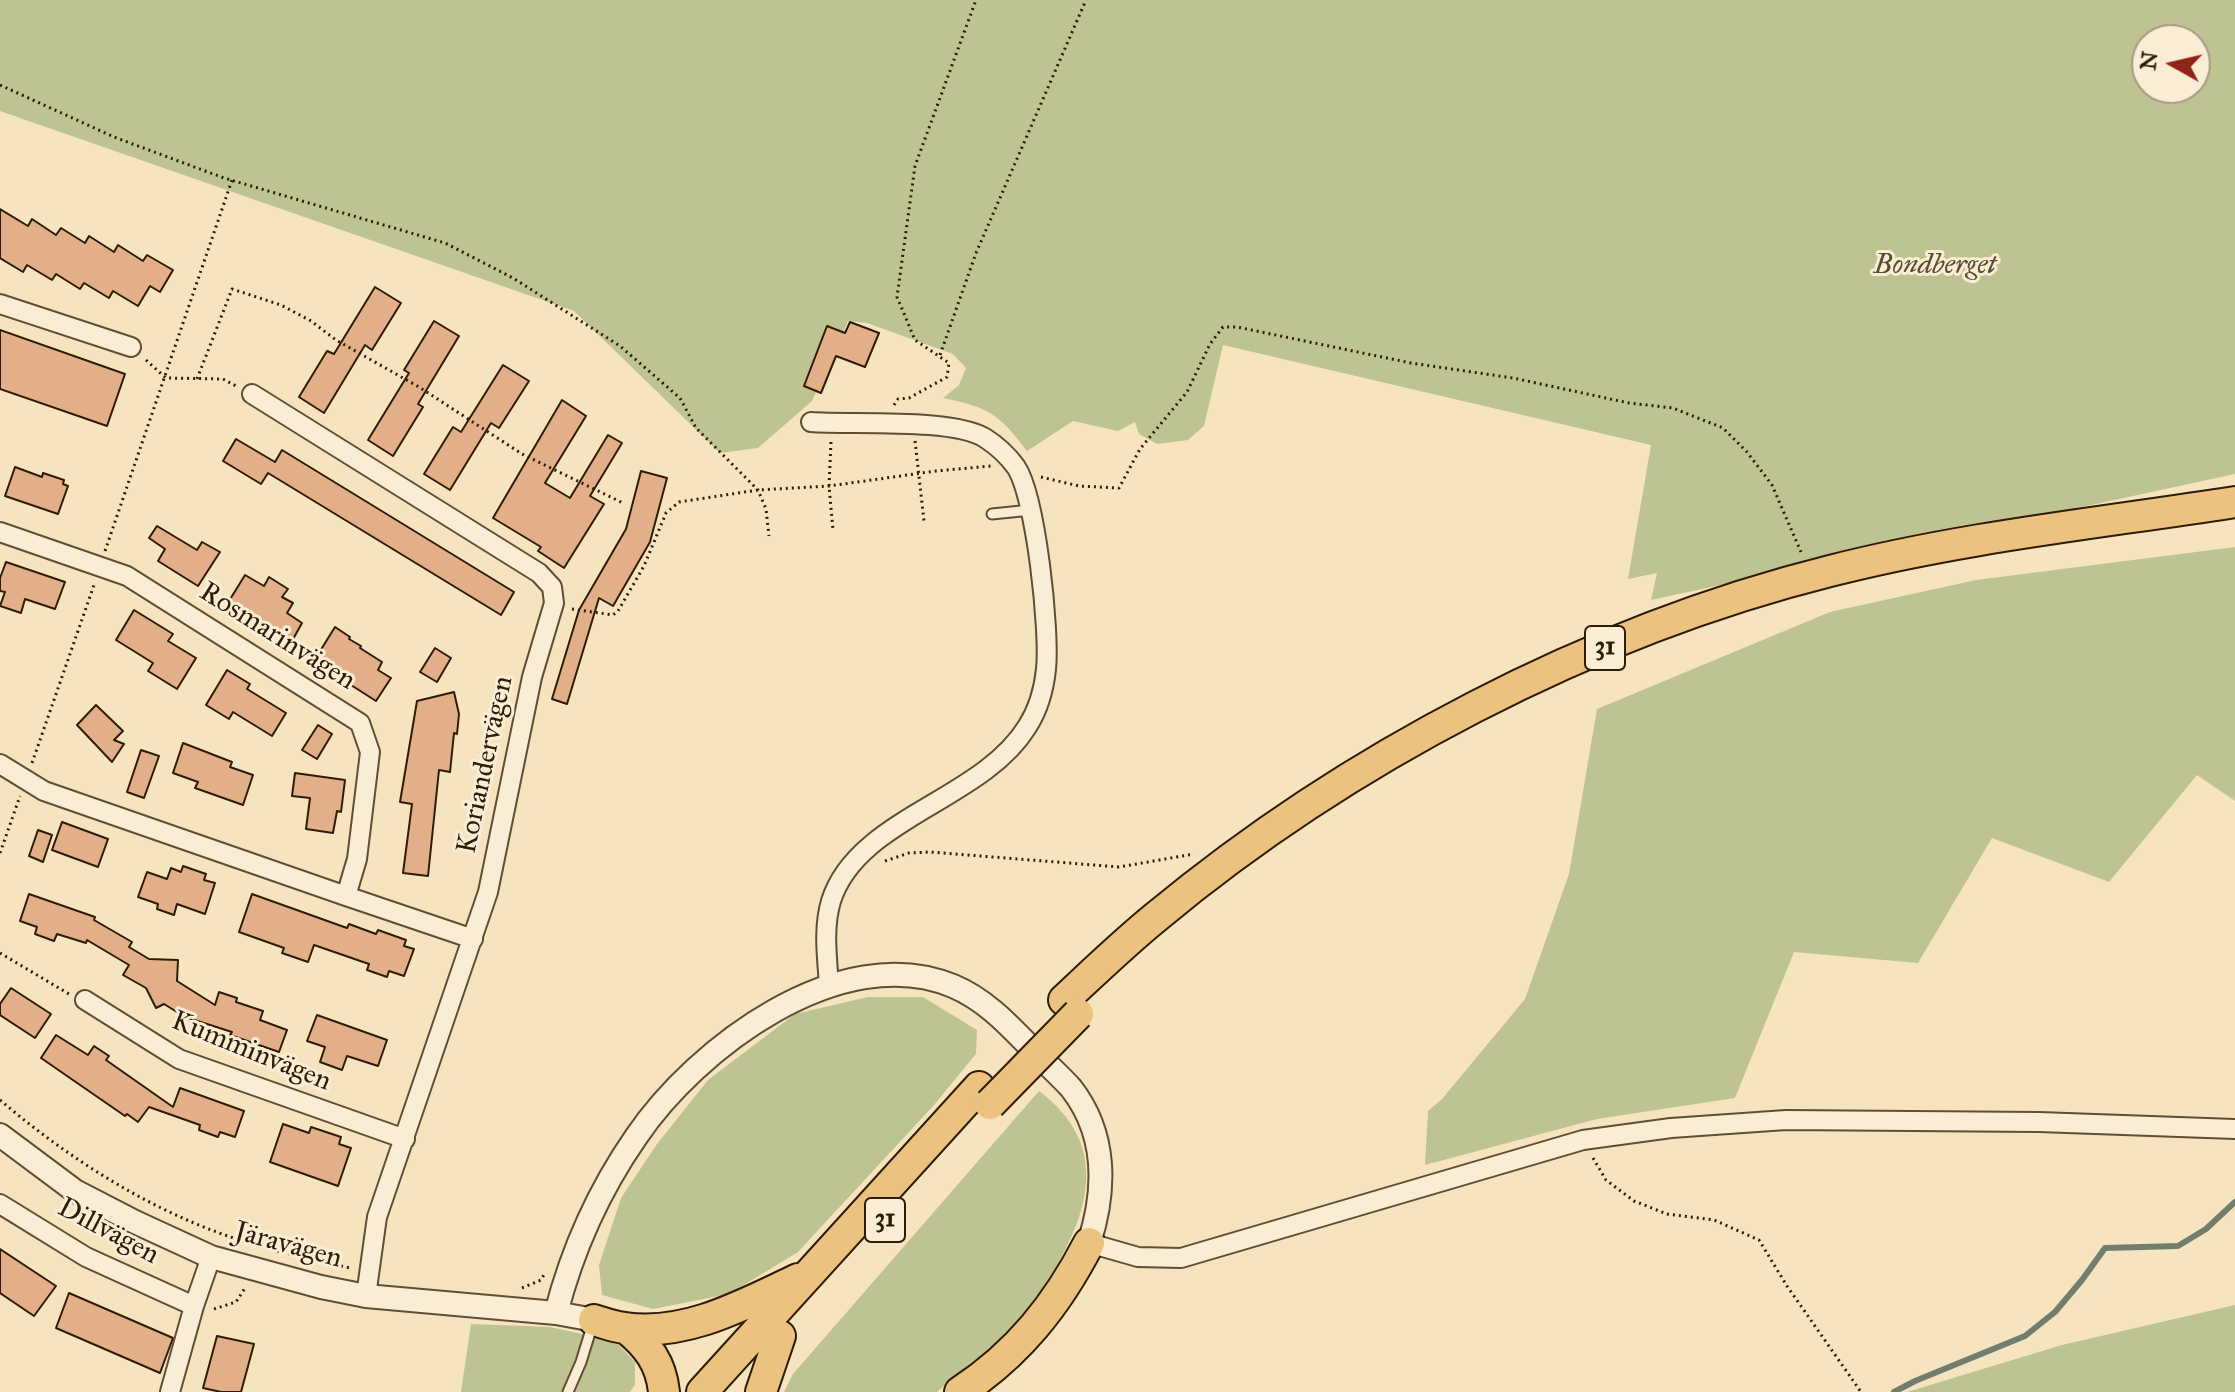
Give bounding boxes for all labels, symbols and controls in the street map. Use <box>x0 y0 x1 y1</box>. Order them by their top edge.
north arrow <box>2131 24 2211 104</box>
text: N <box>2134 50 2163 72</box>
park label: Bondberget <box>1874 249 1996 283</box>
street label: Rosmarinvägen <box>193 576 361 698</box>
road number: 31 <box>1585 626 1625 670</box>
street label: Koriandervägen <box>451 673 521 857</box>
street label: Kumminvägen <box>166 1005 336 1099</box>
street label: Dillvägen <box>52 1191 164 1273</box>
road number: 31 <box>865 1198 905 1242</box>
street label: Järavägen <box>231 1216 345 1276</box>

